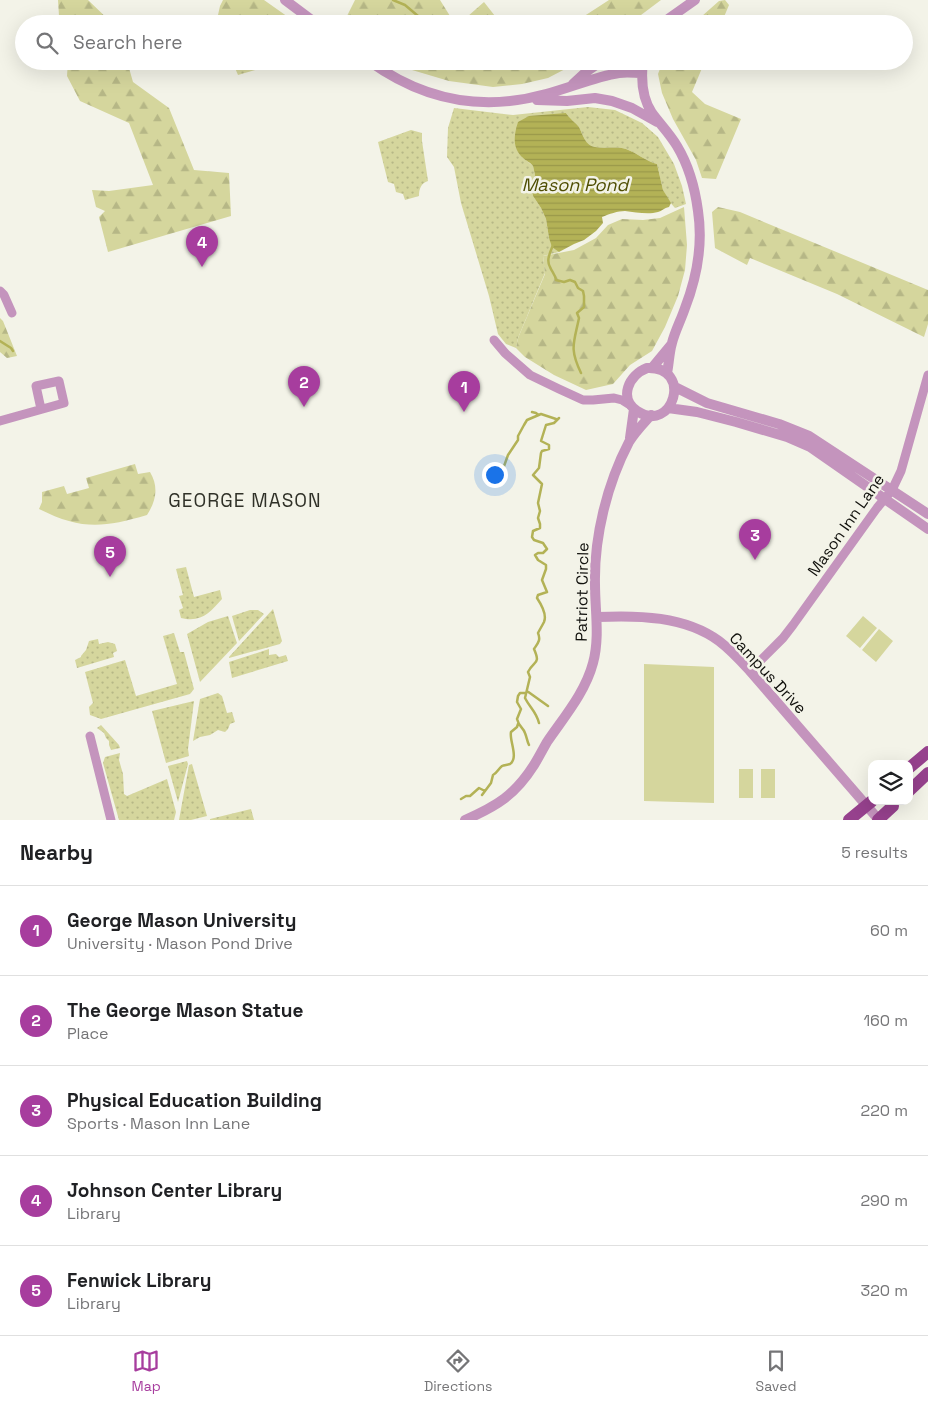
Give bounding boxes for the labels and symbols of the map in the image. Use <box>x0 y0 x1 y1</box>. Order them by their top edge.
water label: Mason Pond <box>522 173 631 196</box>
pin: 4 <box>186 226 218 267</box>
pin: 2 <box>288 366 320 407</box>
pin: 1 <box>448 371 480 412</box>
your location <box>482 462 508 488</box>
street label: Mason Inn Lane <box>803 470 889 580</box>
district label: GEORGE MASON <box>168 488 322 513</box>
pin: 3 <box>739 519 771 560</box>
pin: 5 <box>94 536 126 577</box>
street label: Patriot Circle <box>571 542 593 642</box>
street label: Campus Drive <box>725 628 811 718</box>

